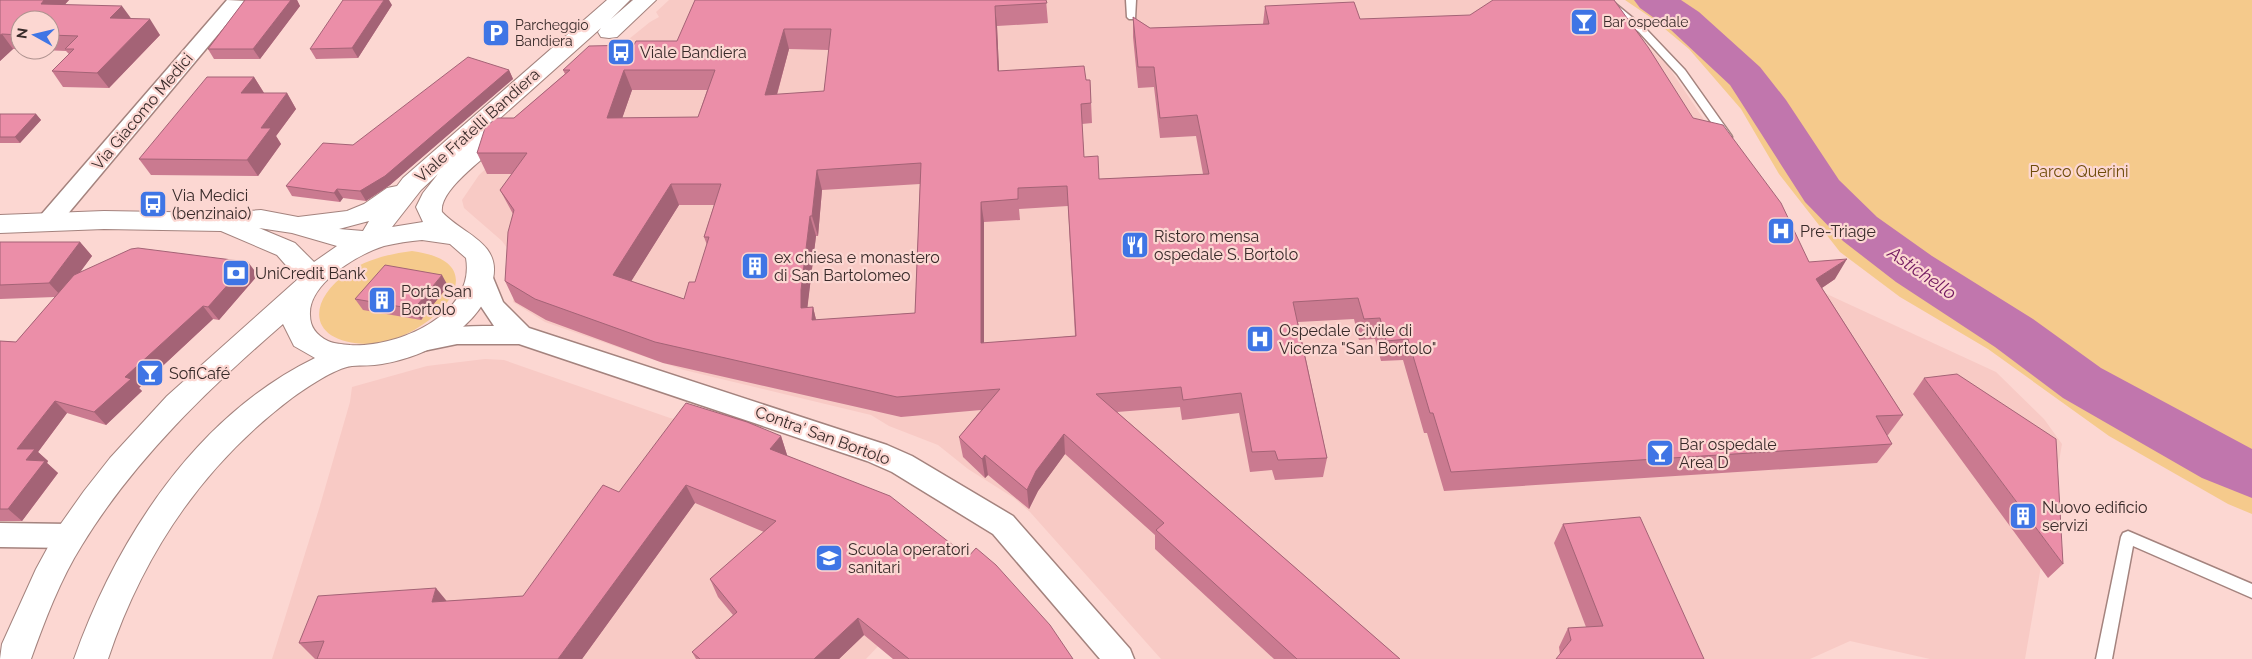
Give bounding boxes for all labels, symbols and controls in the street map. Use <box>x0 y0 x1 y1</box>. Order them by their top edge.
bar icon: Bar ospedale <box>1569 7 1599 37</box>
north arrow <box>10 10 60 60</box>
place label: Bar ospedale <box>1603 14 1688 30</box>
place label: Parcheggio Bandiera <box>515 17 589 49</box>
parking icon: Parcheggio Bandiera <box>481 18 511 48</box>
text: N <box>13 27 31 40</box>
bus stop icon: Viale Bandiera <box>606 37 636 67</box>
place label: Viale Bandiera <box>640 43 747 62</box>
street label: Via Giacomo Medici <box>88 49 197 173</box>
street label: Viale Fratelli Bandiera <box>411 65 543 186</box>
park label: Parco Querini <box>2029 162 2129 181</box>
place label: Via Medici (benzinaio) <box>172 186 251 223</box>
bus stop icon: Via Medici (benzinaio) <box>138 189 168 219</box>
hospital icon: Pre-Triage <box>1766 216 1796 246</box>
place label: Pre-Triage <box>1800 222 1876 241</box>
place label: Ristoro mensa ospedale S. Bortolo <box>1154 227 1298 264</box>
restaurant icon: Ristoro mensa ospedale S. Bortolo <box>1120 230 1150 260</box>
water label: Astichello <box>1883 241 1960 304</box>
place label: ex chiesa e monastero di San Bartolomeo <box>774 248 940 285</box>
building icon: ex chiesa e monastero di San Bartolomeo <box>740 251 770 281</box>
bank icon: UniCredit Bank <box>221 258 251 288</box>
place label: UniCredit Bank <box>255 264 366 283</box>
place label: Porta San Bortolo <box>401 282 472 319</box>
building icon: Porta San Bortolo <box>367 285 397 315</box>
place label: Ospedale Civile di Vicenza "San Bortolo" <box>1279 321 1436 358</box>
hospital icon: Ospedale Civile di Vicenza "San Bortolo" <box>1245 324 1275 354</box>
bar icon: SofiCafé <box>135 358 165 388</box>
place label: SofiCafé <box>169 364 230 383</box>
street label: Contra' San Bortolo <box>753 402 893 469</box>
place label: Bar ospedale Area D <box>1679 435 1777 472</box>
bar icon: Bar ospedale Area D <box>1645 438 1675 468</box>
place label: Nuovo edificio servizi <box>2042 498 2148 535</box>
building icon: Nuovo edificio servizi <box>2008 501 2038 531</box>
place label: Scuola operatori sanitari <box>848 540 970 577</box>
school or university icon: Scuola operatori sanitari <box>814 543 844 573</box>

